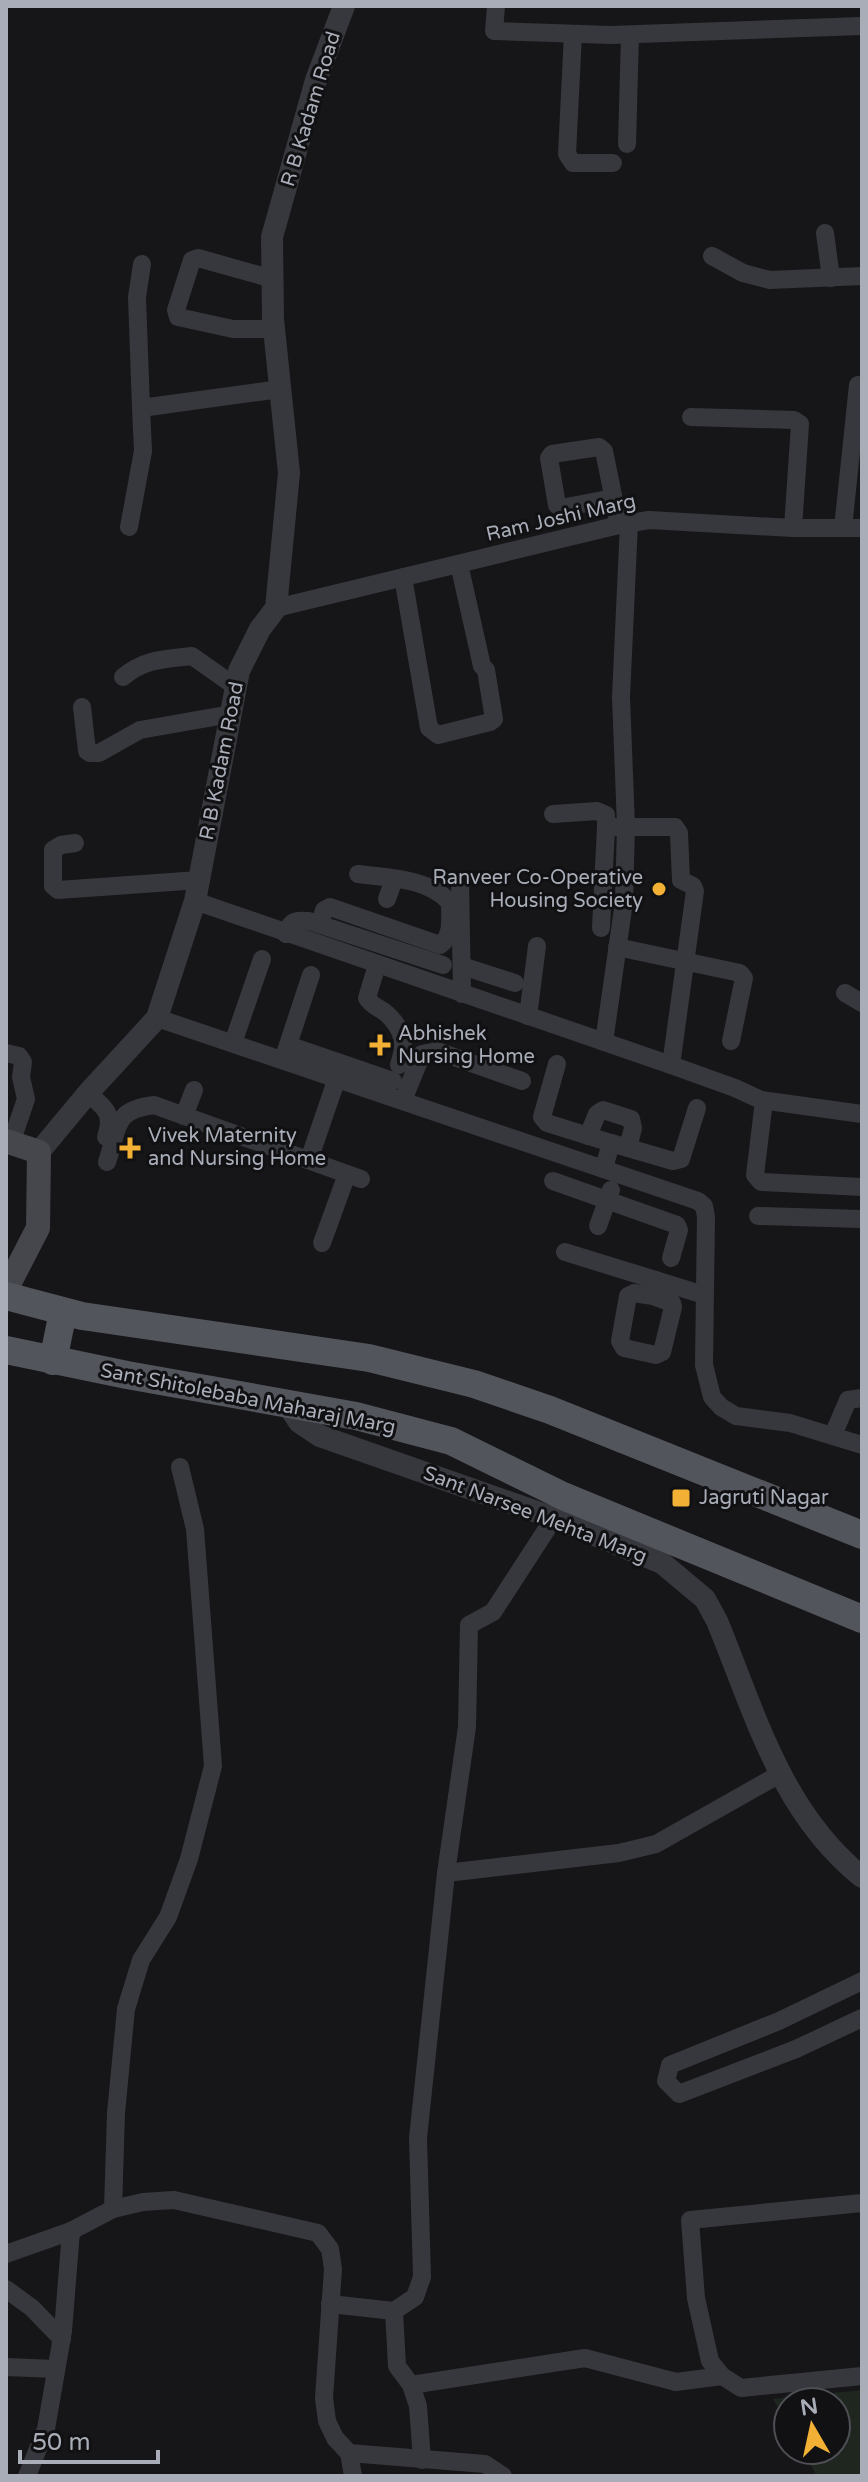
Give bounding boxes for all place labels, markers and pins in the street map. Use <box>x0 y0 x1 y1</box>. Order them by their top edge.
place label: Ranveer Co-Operative Housing Society <box>433 866 643 913</box>
marker: Ranveer Co-Operative Housing Society <box>650 880 668 898</box>
place label: Abhishek Nursing Home <box>398 1022 535 1069</box>
marker: Abhishek Nursing Home <box>369 1034 391 1056</box>
place label: Vivek Maternity and Nursing Home <box>148 1124 326 1171</box>
marker: Vivek Maternity and Nursing Home <box>119 1137 141 1159</box>
place label: Jagruti Nagar <box>699 1486 829 1510</box>
marker: Jagruti Nagar <box>670 1487 692 1509</box>

